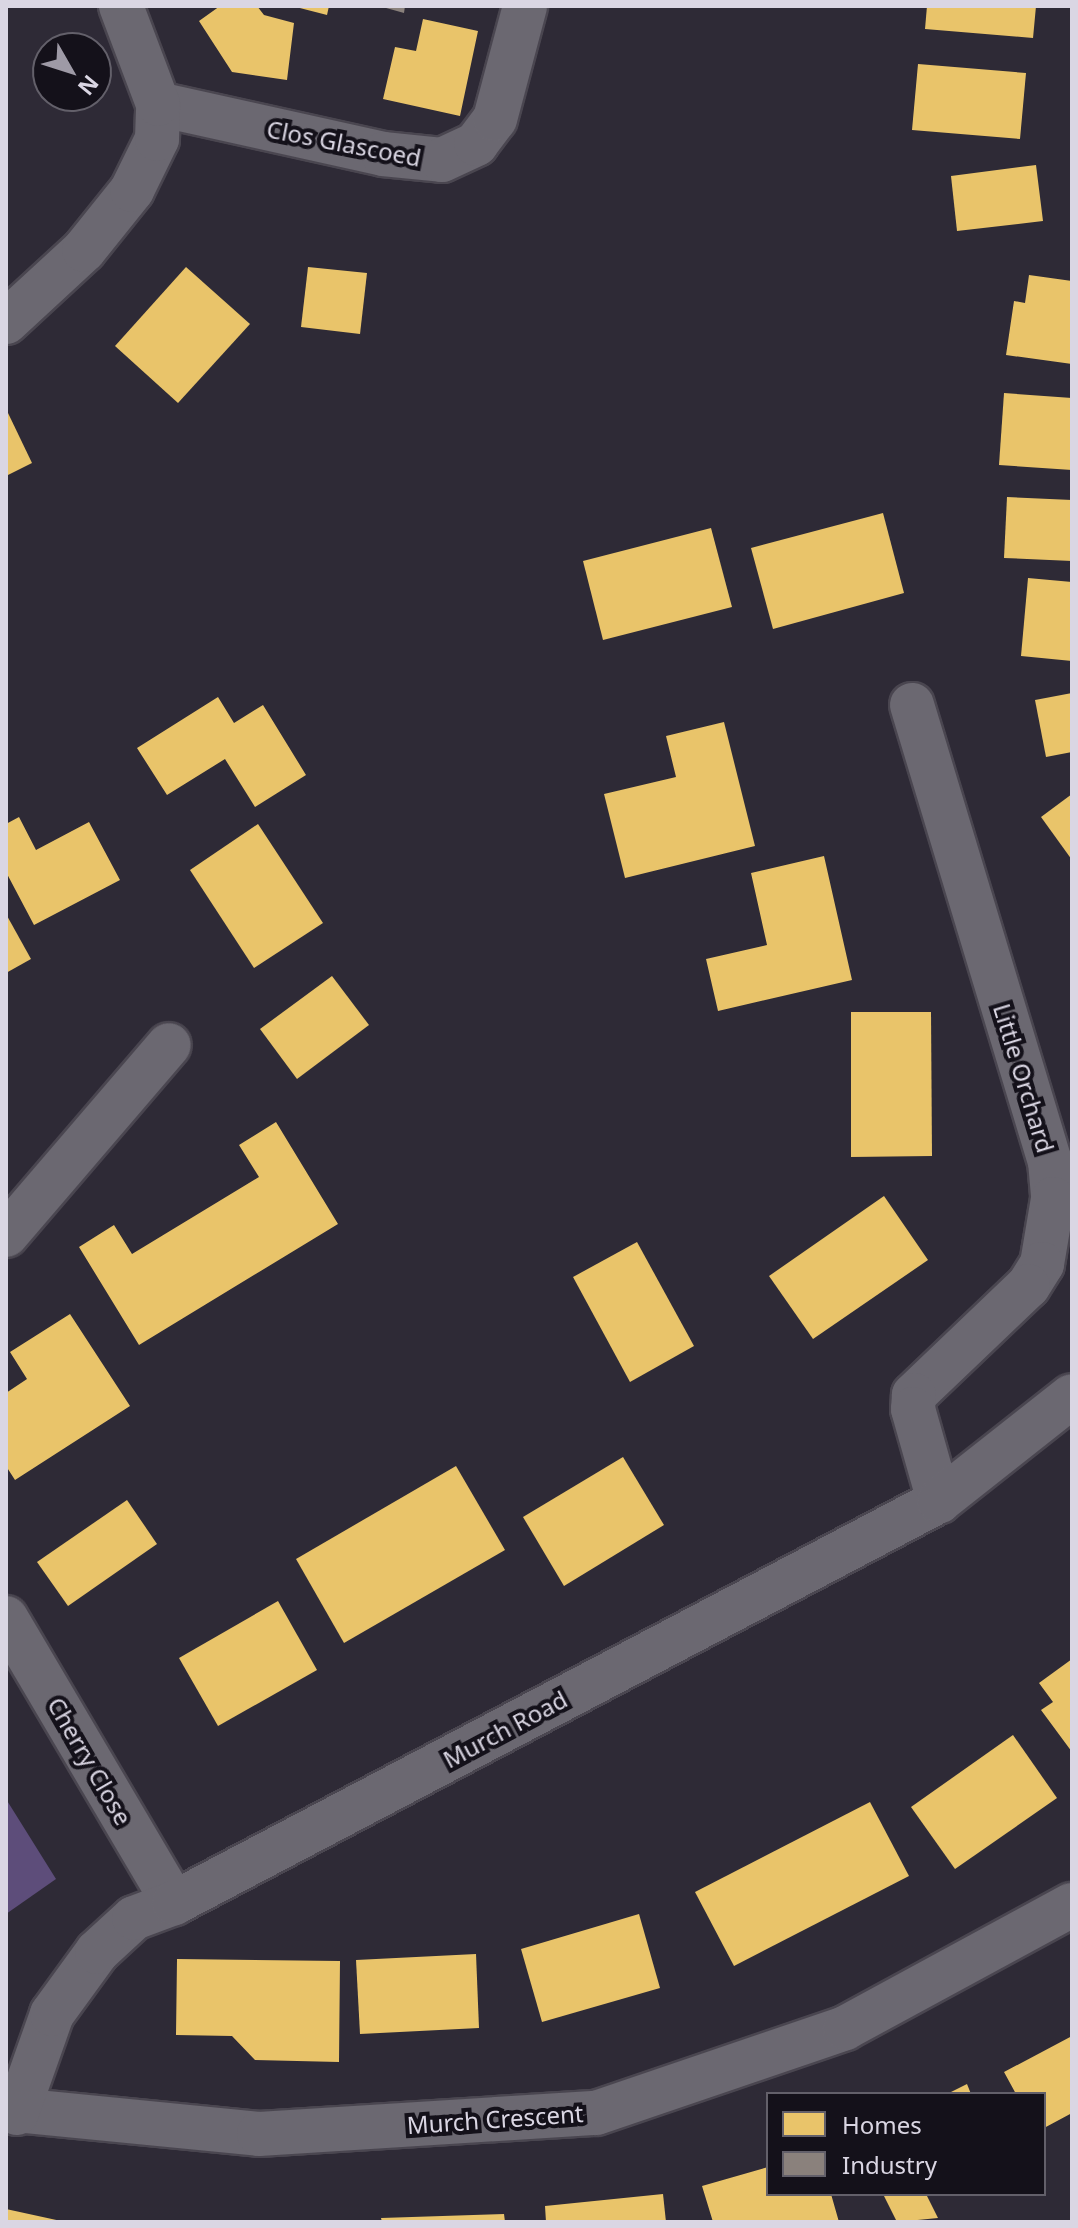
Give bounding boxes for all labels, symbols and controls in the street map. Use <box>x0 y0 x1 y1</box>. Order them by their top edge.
north arrow <box>32 32 112 112</box>
text: N <box>72 69 106 102</box>
street label: Clos Glascoed <box>264 114 424 172</box>
street label: Little Orchard <box>988 1000 1060 1156</box>
street label: Murch Road <box>438 1684 572 1774</box>
street label: Cherry Close <box>42 1692 138 1830</box>
legend <box>766 2092 1046 2196</box>
street label: Murch Crescent <box>406 2098 584 2140</box>
text: Homes <box>842 2108 922 2141</box>
text: Industry <box>842 2148 937 2181</box>

